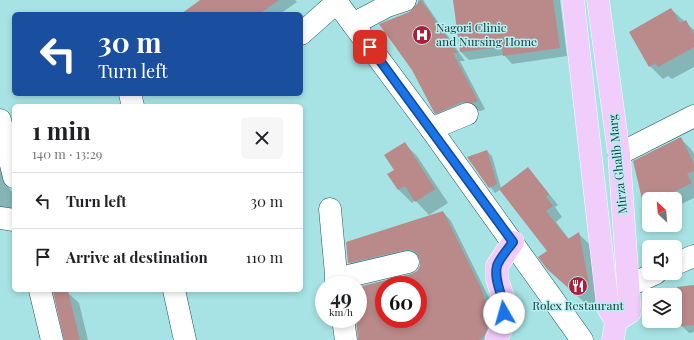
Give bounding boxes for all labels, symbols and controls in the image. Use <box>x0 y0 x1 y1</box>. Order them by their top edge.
place label: Nagori Clinic and Nursing Home <box>436 19 537 49</box>
text: 30 m <box>98 23 162 60</box>
hospital icon: Nagori Clinic and Nursing Home <box>411 24 433 46</box>
icon: left <box>32 28 84 80</box>
pin <box>353 30 387 64</box>
icon: arrive <box>359 36 381 58</box>
text: Turn left <box>98 59 168 83</box>
street label: Mirza Ghalib Marg <box>604 113 630 215</box>
text: 1 min <box>32 114 91 146</box>
button: close <box>241 117 283 159</box>
text: 140 m · 13:29 <box>32 145 102 162</box>
icon: left <box>32 190 54 212</box>
text: Turn left <box>66 191 127 211</box>
text: 30 m <box>250 191 283 211</box>
north arrow <box>642 192 682 232</box>
map controls <box>642 192 682 328</box>
button: sound <box>642 240 682 280</box>
icon: arrive <box>32 246 54 268</box>
text: Arrive at destination <box>66 247 208 267</box>
text: 110 m <box>246 247 283 267</box>
restaurant icon: Rolex Restaurant <box>567 275 589 297</box>
speed limit sign: 60 <box>375 276 427 328</box>
text: 49 <box>330 283 352 310</box>
button: layers <box>642 288 682 328</box>
position arrow <box>483 292 525 334</box>
place label: Rolex Restaurant <box>532 297 625 313</box>
text: km/h <box>329 305 353 319</box>

